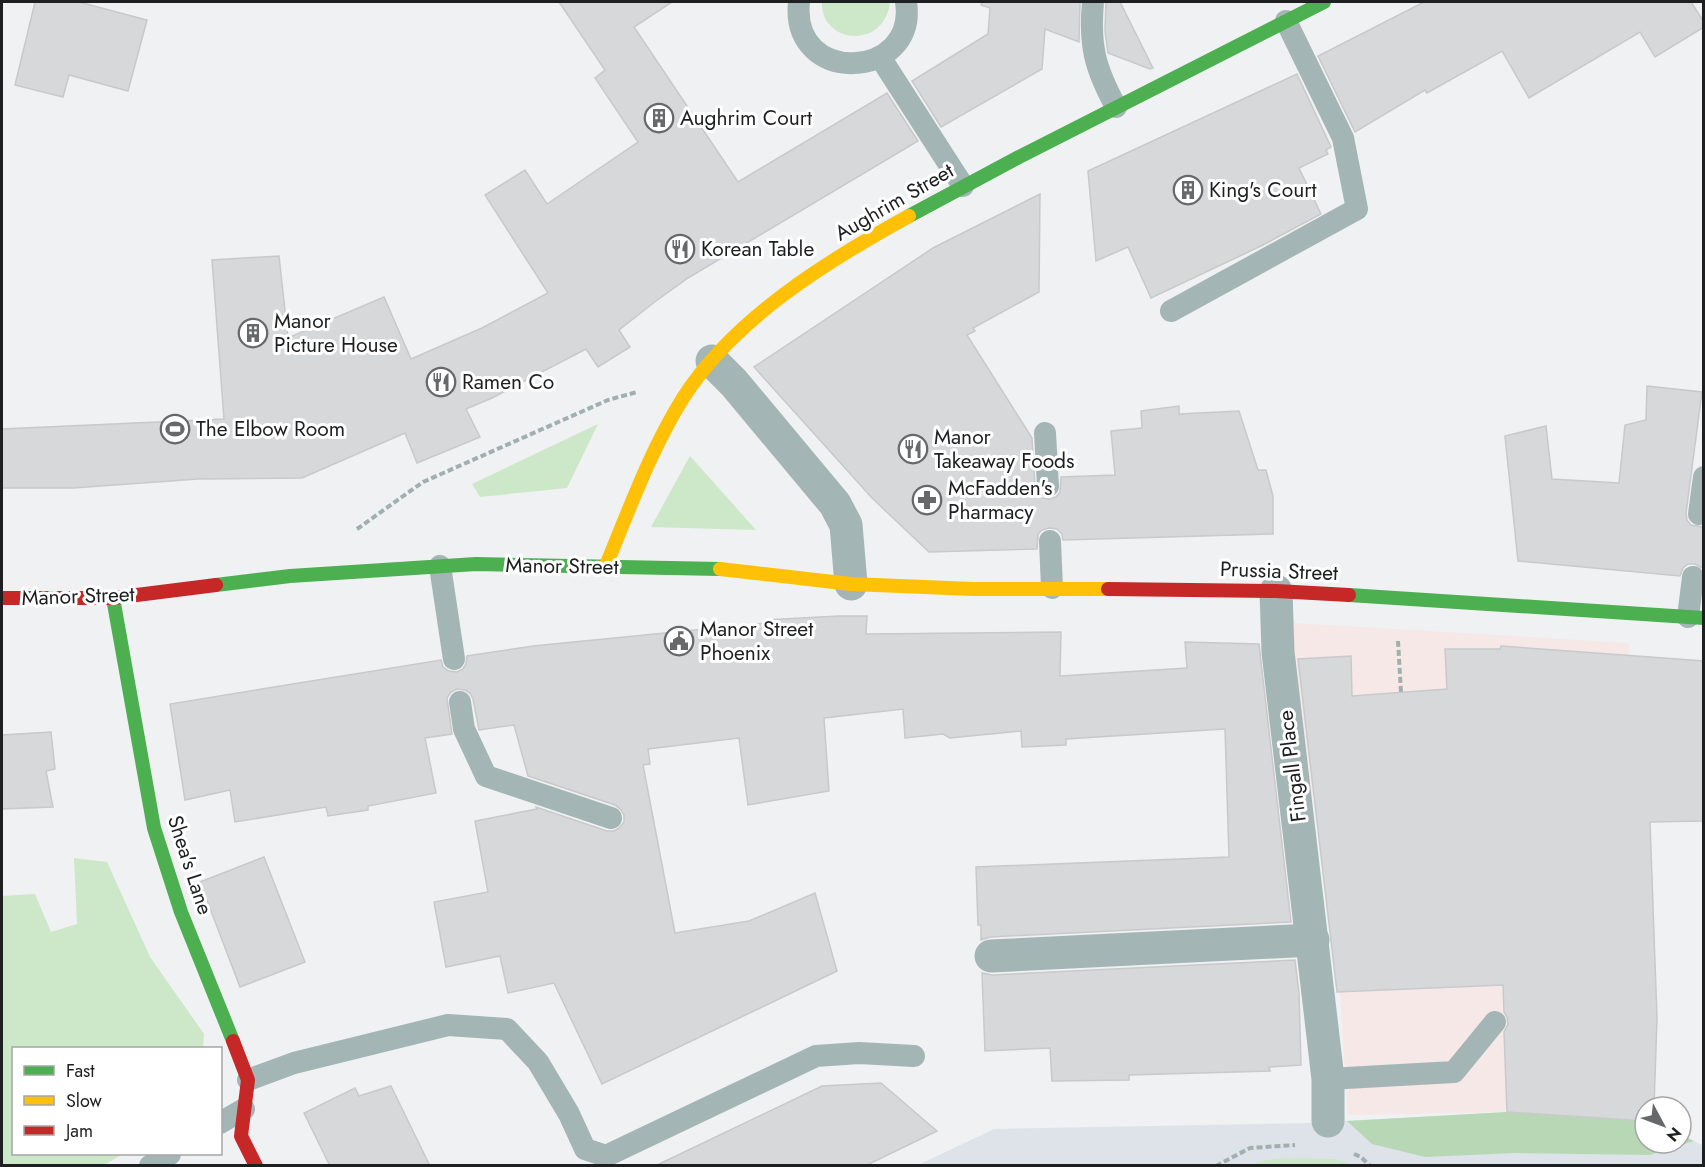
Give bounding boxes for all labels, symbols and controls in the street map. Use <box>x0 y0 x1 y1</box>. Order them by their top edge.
building icon: Aughrim Court <box>643 102 675 134</box>
place label: Aughrim Court <box>680 103 812 133</box>
street label: Aughrim Street <box>829 156 959 248</box>
building icon: King's Court <box>1172 174 1204 206</box>
place label: King's Court <box>1209 175 1316 205</box>
restaurant icon: Korean Table <box>664 233 696 265</box>
place label: Korean Table <box>701 234 814 264</box>
place label: Manor Picture House <box>274 306 398 360</box>
building icon: Manor Picture House <box>237 317 269 349</box>
restaurant icon: Ramen Co <box>425 366 457 398</box>
place label: Ramen Co <box>462 367 554 397</box>
sports icon: The Elbow Room <box>159 413 191 445</box>
place label: The Elbow Room <box>196 414 345 444</box>
place label: Manor Takeaway Foods <box>934 422 1075 476</box>
restaurant icon: Manor Takeaway Foods <box>897 433 929 465</box>
place label: McFadden's Pharmacy <box>948 473 1053 527</box>
pharmacy icon: McFadden's Pharmacy <box>911 484 943 516</box>
street label: Manor Street <box>505 550 619 582</box>
street label: Prussia Street <box>1219 554 1339 588</box>
street label: Manor Street <box>21 579 135 613</box>
place label: Manor Street Phoenix <box>700 614 813 668</box>
public building icon: Manor Street Phoenix <box>663 625 695 657</box>
street label: Fingall Place <box>1270 708 1314 824</box>
street label: Shea's Lane <box>160 811 220 919</box>
legend <box>12 1047 222 1155</box>
text: Fast <box>66 1058 95 1084</box>
text: Slow <box>66 1088 103 1114</box>
north arrow <box>1633 1095 1693 1155</box>
text: Jam <box>64 1118 93 1144</box>
text: N <box>1661 1122 1687 1147</box>

